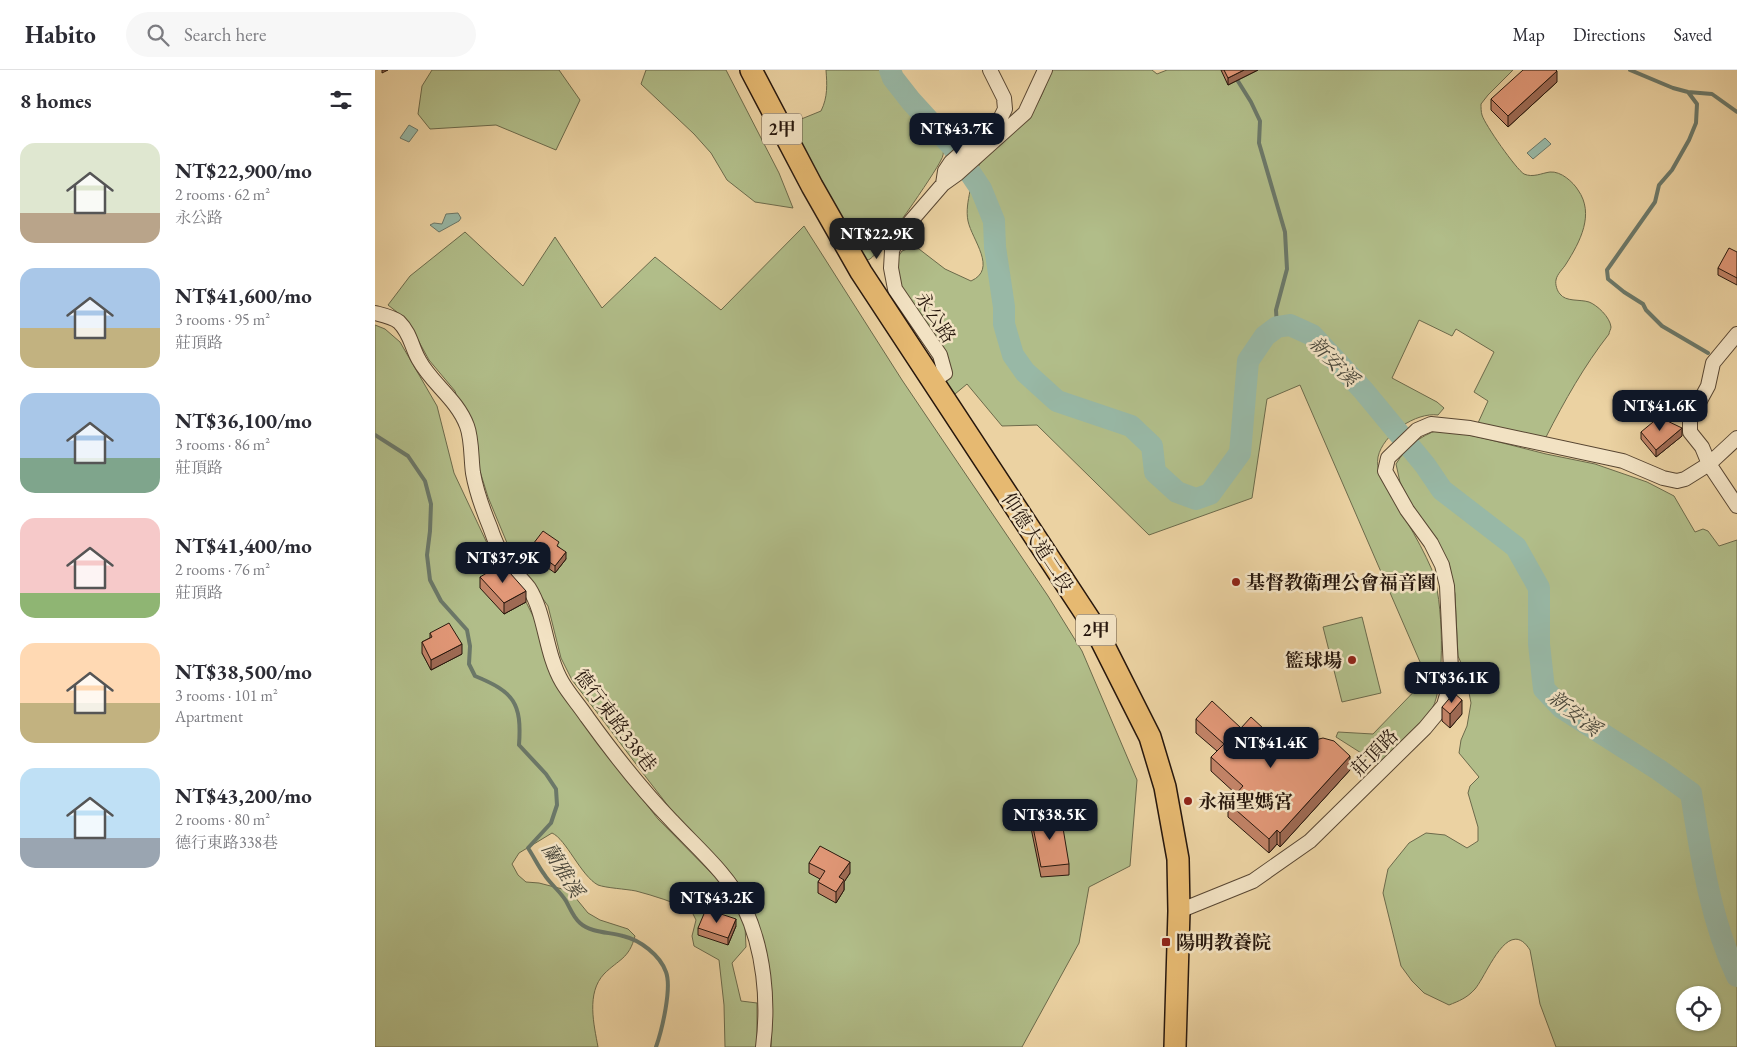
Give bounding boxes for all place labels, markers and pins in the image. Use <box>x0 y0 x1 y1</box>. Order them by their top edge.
pin: NT$43.7K <box>905 112 1009 155</box>
pin: NT$22.9K <box>825 218 929 260</box>
pin: NT$41.6K <box>1608 390 1712 432</box>
pin: NT$37.9K <box>451 542 555 584</box>
place label: 基督教衛理公會福音園 <box>1246 570 1436 595</box>
marker: 基督教衛理公會福音園 <box>1230 576 1242 588</box>
place label: 籃球場 <box>1285 648 1342 673</box>
marker: 籃球場 <box>1346 654 1358 666</box>
pin: NT$36.1K <box>1400 662 1504 704</box>
pin: NT$41.4K <box>1219 726 1323 769</box>
place label: 永福聖媽宮 <box>1198 789 1293 814</box>
marker: 永福聖媽宮 <box>1182 795 1194 807</box>
pin: NT$38.5K <box>998 798 1102 841</box>
pin: NT$43.2K <box>665 882 769 924</box>
place label: 陽明教養院 <box>1176 930 1271 955</box>
marker: 陽明教養院 <box>1160 936 1172 948</box>

